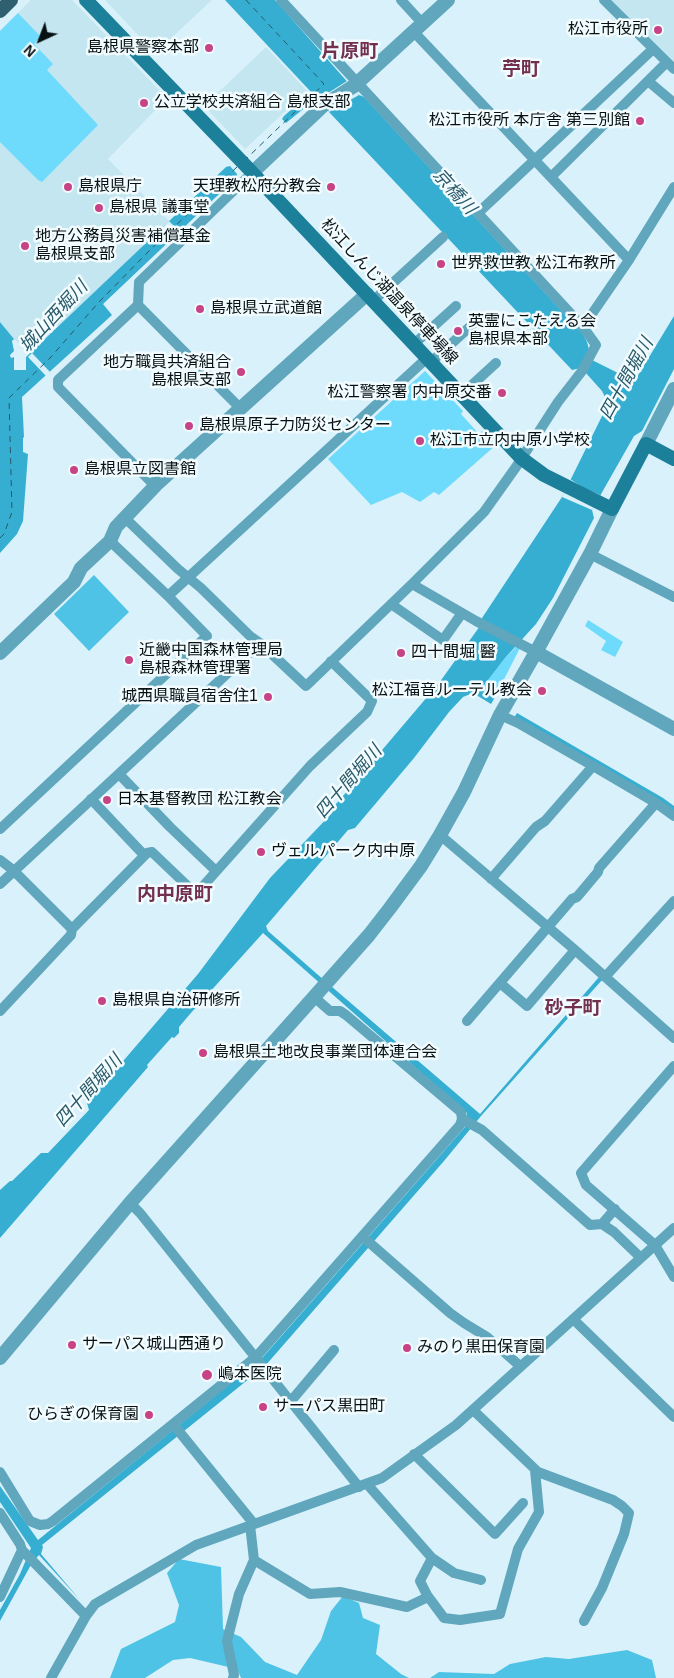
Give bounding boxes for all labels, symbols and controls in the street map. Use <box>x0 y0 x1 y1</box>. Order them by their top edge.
north arrow <box>15 15 65 65</box>
place label: 松江市役所 <box>568 20 648 40</box>
marker: 松江市役所 <box>652 24 664 36</box>
place label: 島根県警察本部 <box>87 38 199 58</box>
district label: 片原町 <box>322 41 378 63</box>
text: N <box>21 42 39 60</box>
marker: 島根県警察本部 <box>203 42 215 54</box>
district label: 苧町 <box>502 59 540 81</box>
place label: 公立学校共済組合 島根支部 <box>154 93 350 113</box>
marker: 公立学校共済組合 島根支部 <box>138 97 150 109</box>
place label: 松江市役所 本庁舎 第三別館 <box>429 111 630 131</box>
marker: 松江市役所 本庁舎 第三別館 <box>634 115 646 127</box>
water label: 京橋川 <box>428 165 480 219</box>
place label: 島根県庁 <box>78 177 142 197</box>
place label: 天理教松府分教会 <box>193 177 321 197</box>
marker: 島根県庁 <box>62 181 74 193</box>
marker: 天理教松府分教会 <box>325 181 337 193</box>
place label: 島根県 議事堂 <box>109 198 209 218</box>
marker: 島根県 議事堂 <box>93 202 105 214</box>
street label: 松江しんじ湖温泉停車場線 <box>317 215 461 369</box>
place label: 地方公務員災害補償基金 島根県支部 <box>35 227 211 265</box>
marker: 地方公務員災害補償基金 島根県支部 <box>19 240 31 252</box>
place label: 世界救世教 松江布教所 <box>451 254 615 274</box>
marker: 世界救世教 松江布教所 <box>435 258 447 270</box>
water label: 城山西堀川 <box>15 277 93 357</box>
place label: 島根県立武道館 <box>210 299 322 319</box>
marker: 島根県立武道館 <box>194 303 206 315</box>
place label: 英霊にこたえる会 島根県本部 <box>468 312 596 350</box>
marker: 英霊にこたえる会 島根県本部 <box>452 325 464 337</box>
water label: 四十間堀川 <box>596 334 658 424</box>
place label: 地方職員共済組合 島根県支部 <box>103 353 231 391</box>
marker: 地方職員共済組合 島根県支部 <box>235 366 247 378</box>
place label: 松江警察署 内中原交番 <box>328 383 492 403</box>
marker: 松江警察署 内中原交番 <box>496 387 508 399</box>
place label: 島根県原子力防災センター <box>199 416 391 436</box>
marker: 島根県原子力防災センター <box>183 420 195 432</box>
place label: 松江市立内中原小学校 <box>430 431 590 451</box>
marker: 松江市立内中原小学校 <box>414 435 426 447</box>
place label: 島根県立図書館 <box>84 460 196 480</box>
marker: 島根県立図書館 <box>68 464 80 476</box>
place label: 近畿中国森林管理局 島根森林管理署 <box>139 641 283 679</box>
place label: 四十間堀 醫 <box>411 643 495 663</box>
marker: 四十間堀 醫 <box>395 647 407 659</box>
marker: 近畿中国森林管理局 島根森林管理署 <box>123 654 135 666</box>
place label: 松江福音ルーテル教会 <box>372 681 532 701</box>
marker: 松江福音ルーテル教会 <box>536 685 548 697</box>
place label: 城西県職員宿舎住1 <box>121 687 258 707</box>
marker: 城西県職員宿舎住1 <box>262 691 274 703</box>
water label: 四十間堀川 <box>311 741 387 823</box>
place label: 日本基督教団 松江教会 <box>117 790 281 810</box>
marker: 日本基督教団 松江教会 <box>101 794 113 806</box>
place label: ヴェルパーク内中原 <box>271 842 415 862</box>
marker: ヴェルパーク内中原 <box>255 846 267 858</box>
district label: 内中原町 <box>137 884 213 906</box>
place label: 島根県自治研修所 <box>112 991 240 1011</box>
marker: 島根県自治研修所 <box>96 995 108 1007</box>
district label: 砂子町 <box>545 998 601 1020</box>
place label: 島根県土地改良事業団体連合会 <box>213 1043 437 1063</box>
marker: 島根県土地改良事業団体連合会 <box>197 1047 209 1059</box>
water label: 四十間堀川 <box>51 1050 127 1132</box>
place label: サーパス城山西通り <box>82 1335 226 1355</box>
place label: みのり黒田保育園 <box>417 1338 545 1358</box>
marker: サーパス城山西通り <box>66 1339 78 1351</box>
marker: みのり黒田保育園 <box>401 1342 413 1354</box>
place label: 嶋本医院 <box>218 1365 282 1385</box>
marker: 嶋本医院 <box>200 1368 214 1382</box>
place label: サーパス黒田町 <box>273 1397 385 1417</box>
marker: サーパス黒田町 <box>257 1401 269 1413</box>
place label: ひらぎの保育園 <box>27 1405 139 1425</box>
marker: ひらぎの保育園 <box>143 1409 155 1421</box>

